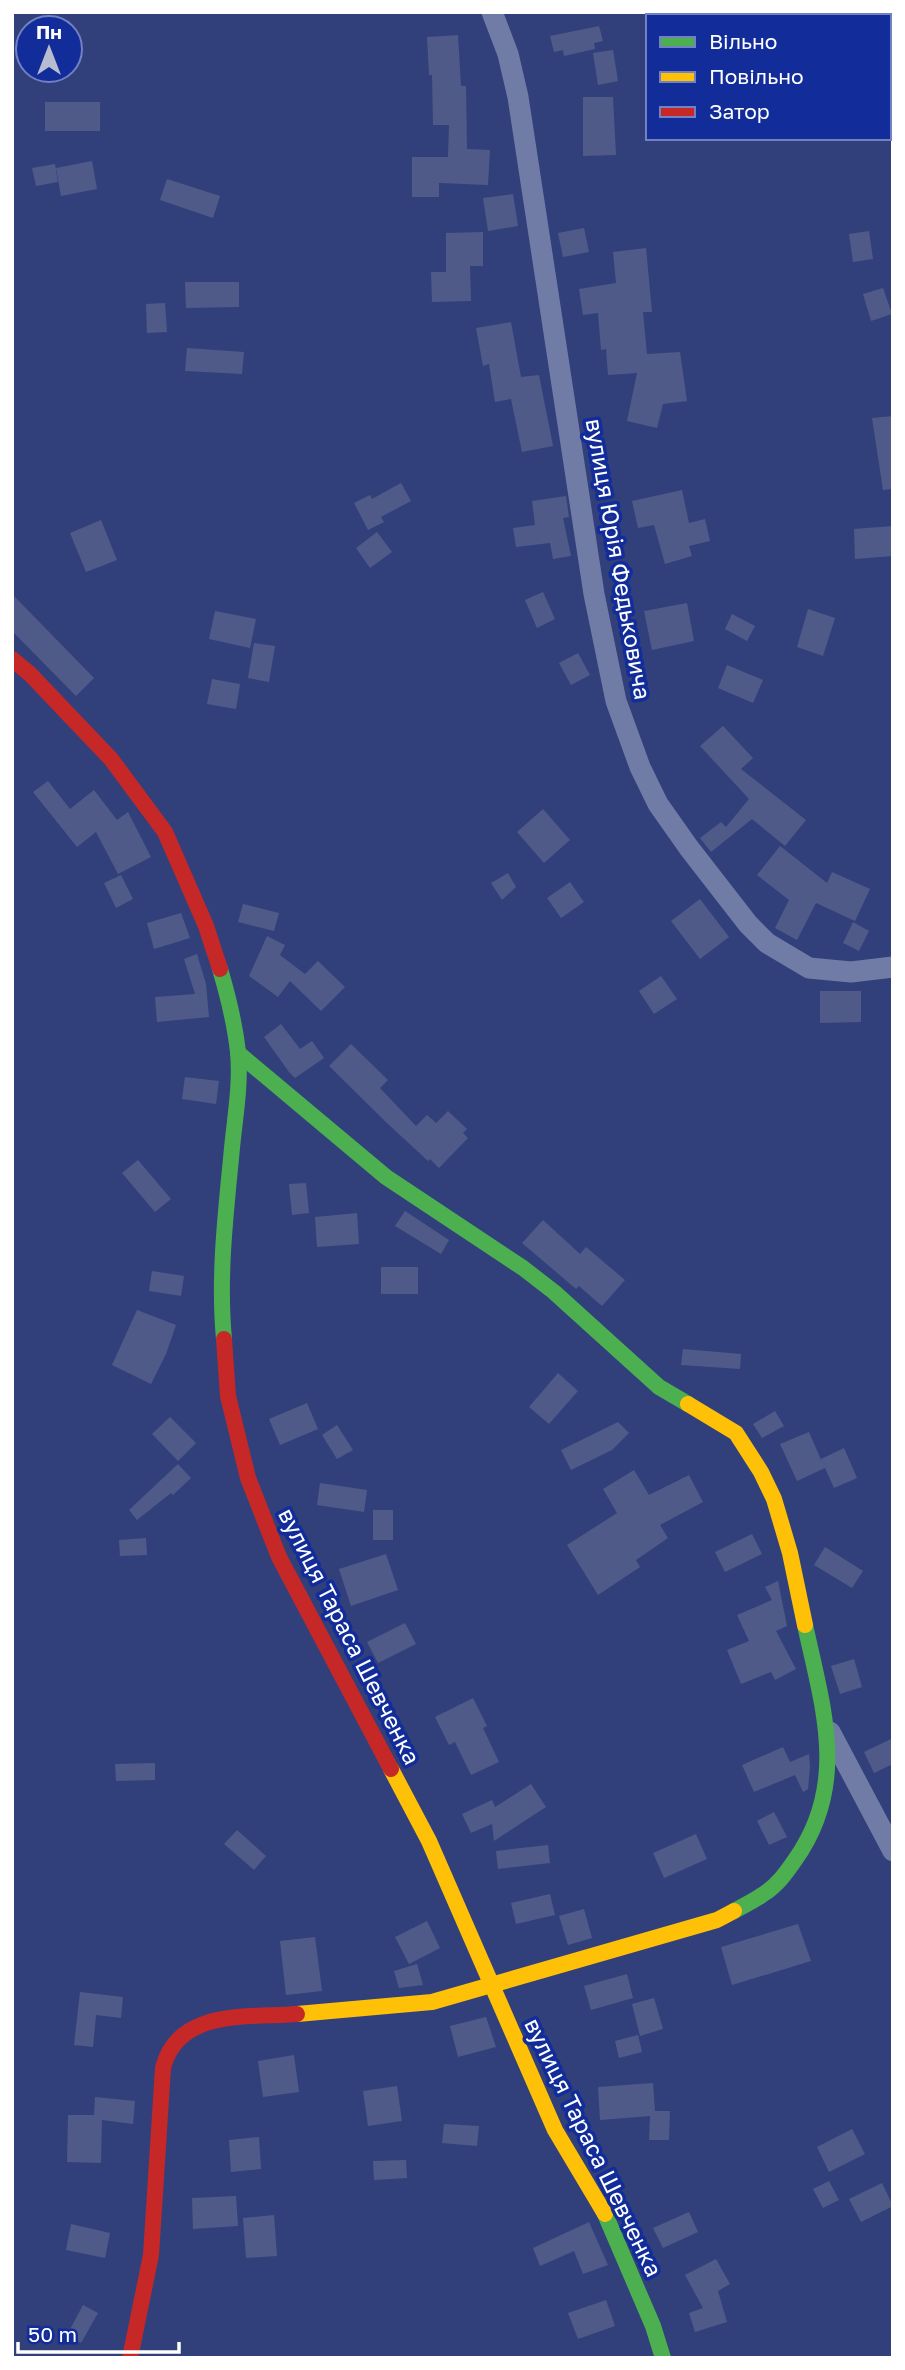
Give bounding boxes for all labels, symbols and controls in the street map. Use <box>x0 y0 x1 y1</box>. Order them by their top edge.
north arrow <box>14 14 84 84</box>
legend <box>646 14 891 140</box>
text: Пн <box>36 20 62 43</box>
text: Вільно <box>709 28 777 54</box>
text: Повільно <box>709 63 804 89</box>
text: Затор <box>709 98 770 124</box>
street label: вулиця Юрія Федьковича <box>580 416 658 702</box>
street label: вулиця Тараса Шевченка <box>273 1503 427 1769</box>
street label: вулиця Тараса Шевченка <box>519 2013 669 2281</box>
scale bar <box>18 2310 178 2354</box>
text: 50 m <box>28 2321 77 2347</box>

